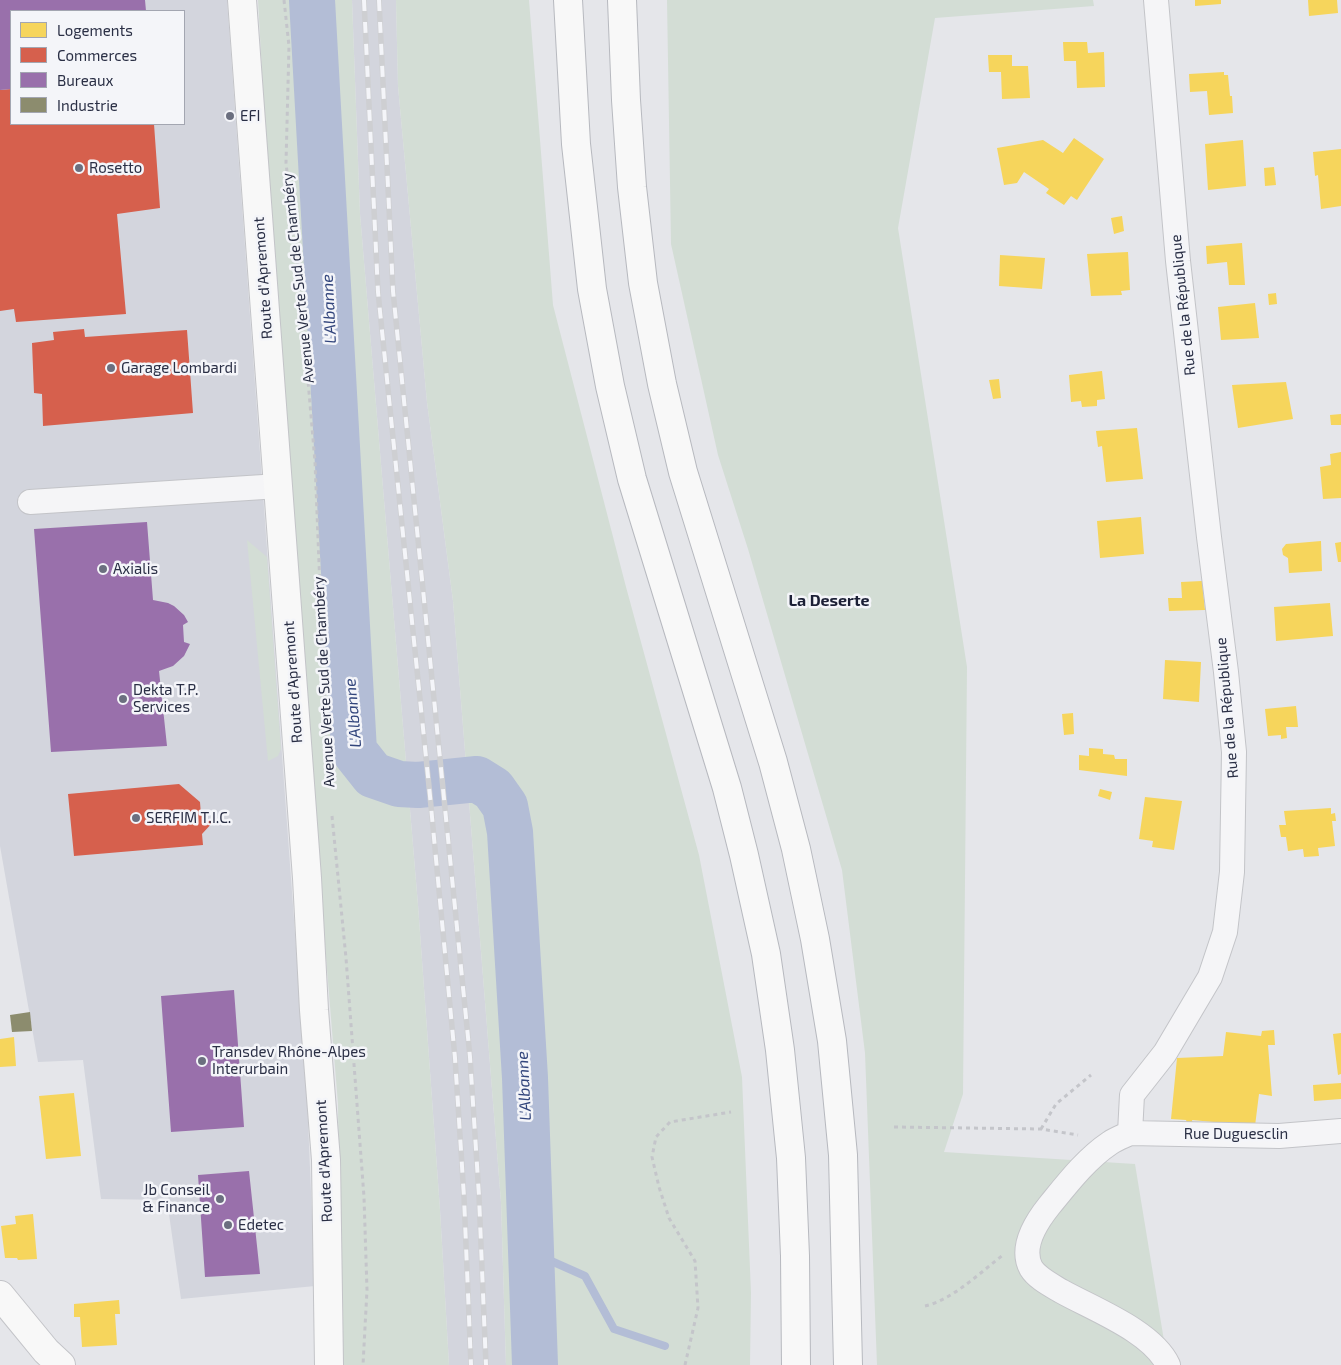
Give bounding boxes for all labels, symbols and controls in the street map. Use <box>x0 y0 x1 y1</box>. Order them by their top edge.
legend <box>10 10 185 125</box>
text: Logements <box>57 21 133 39</box>
text: Commerces <box>57 46 137 64</box>
text: Bureaux <box>57 71 113 89</box>
text: Industrie <box>57 96 118 114</box>
place label: EFI <box>240 107 260 125</box>
marker: EFI <box>224 110 236 122</box>
place label: Rosetto <box>89 159 142 177</box>
marker: Rosetto <box>73 162 85 174</box>
street label: Avenue Verte Sud de Chambéry <box>278 172 318 384</box>
street label: Route d'Apremont <box>250 216 276 340</box>
street label: Rue de la République <box>1167 234 1199 376</box>
water label: L'Albanne <box>318 274 340 344</box>
place label: Garage Lombardi <box>121 359 237 377</box>
marker: Garage Lombardi <box>105 362 117 374</box>
place label: Axialis <box>113 560 158 578</box>
marker: Axialis <box>97 563 109 575</box>
street label: Avenue Verte Sud de Chambéry <box>309 576 339 788</box>
district label: La Deserte <box>788 591 870 611</box>
street label: Route d'Apremont <box>280 620 306 744</box>
street label: Rue de la République <box>1212 637 1242 779</box>
water label: L'Albanne <box>340 678 366 748</box>
place label: Dekta T.P. Services <box>133 681 198 716</box>
marker: Dekta T.P. Services <box>117 693 129 705</box>
place label: SERFIM T.I.C. <box>146 809 231 827</box>
marker: SERFIM T.I.C. <box>130 812 142 824</box>
place label: Transdev Rhône-Alpes Interurbain <box>212 1043 366 1078</box>
water label: L'Albanne <box>513 1051 535 1121</box>
marker: Transdev Rhône-Alpes Interurbain <box>196 1055 208 1067</box>
street label: Route d'Apremont <box>312 1099 336 1223</box>
street label: Rue Duguesclin <box>1184 1125 1288 1143</box>
place label: Jb Conseil & Finance <box>142 1181 210 1216</box>
marker: Jb Conseil & Finance <box>214 1193 226 1205</box>
place label: Edetec <box>238 1216 284 1234</box>
marker: Edetec <box>222 1219 234 1231</box>

